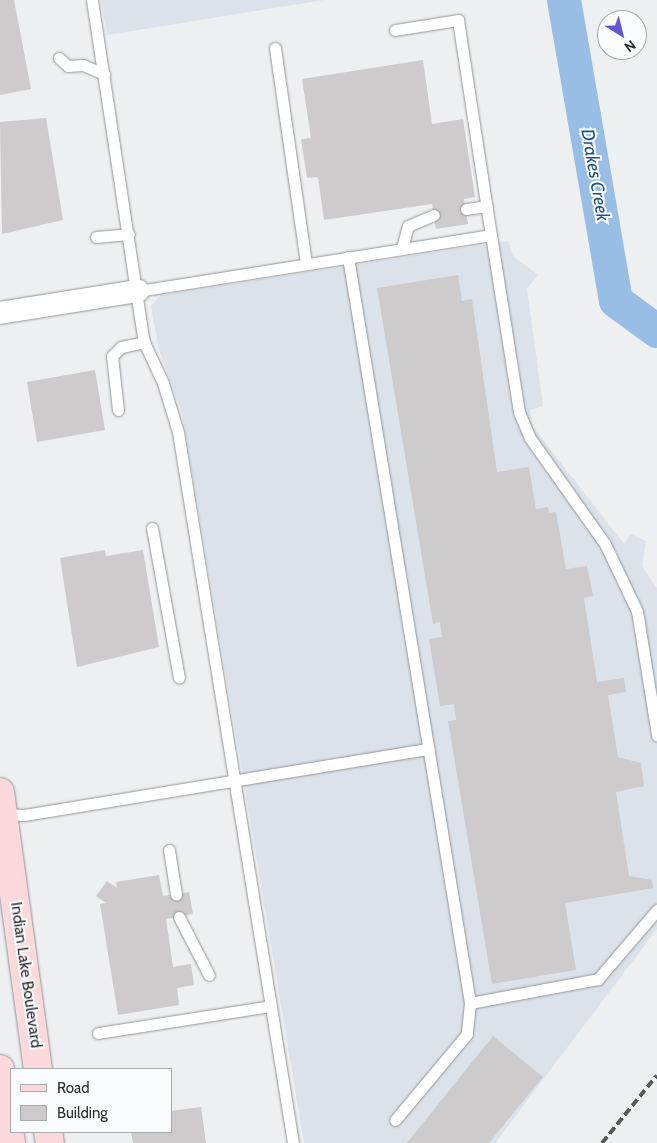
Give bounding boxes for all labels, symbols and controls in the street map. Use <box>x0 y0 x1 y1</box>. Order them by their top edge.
north arrow <box>597 10 647 60</box>
text: N <box>621 36 640 57</box>
water label: Drakes Creek <box>576 127 614 223</box>
street label: Indian Lake Boulevard <box>6 901 46 1049</box>
legend <box>10 1068 172 1133</box>
text: Road <box>57 1079 90 1097</box>
text: Building <box>57 1104 108 1122</box>

